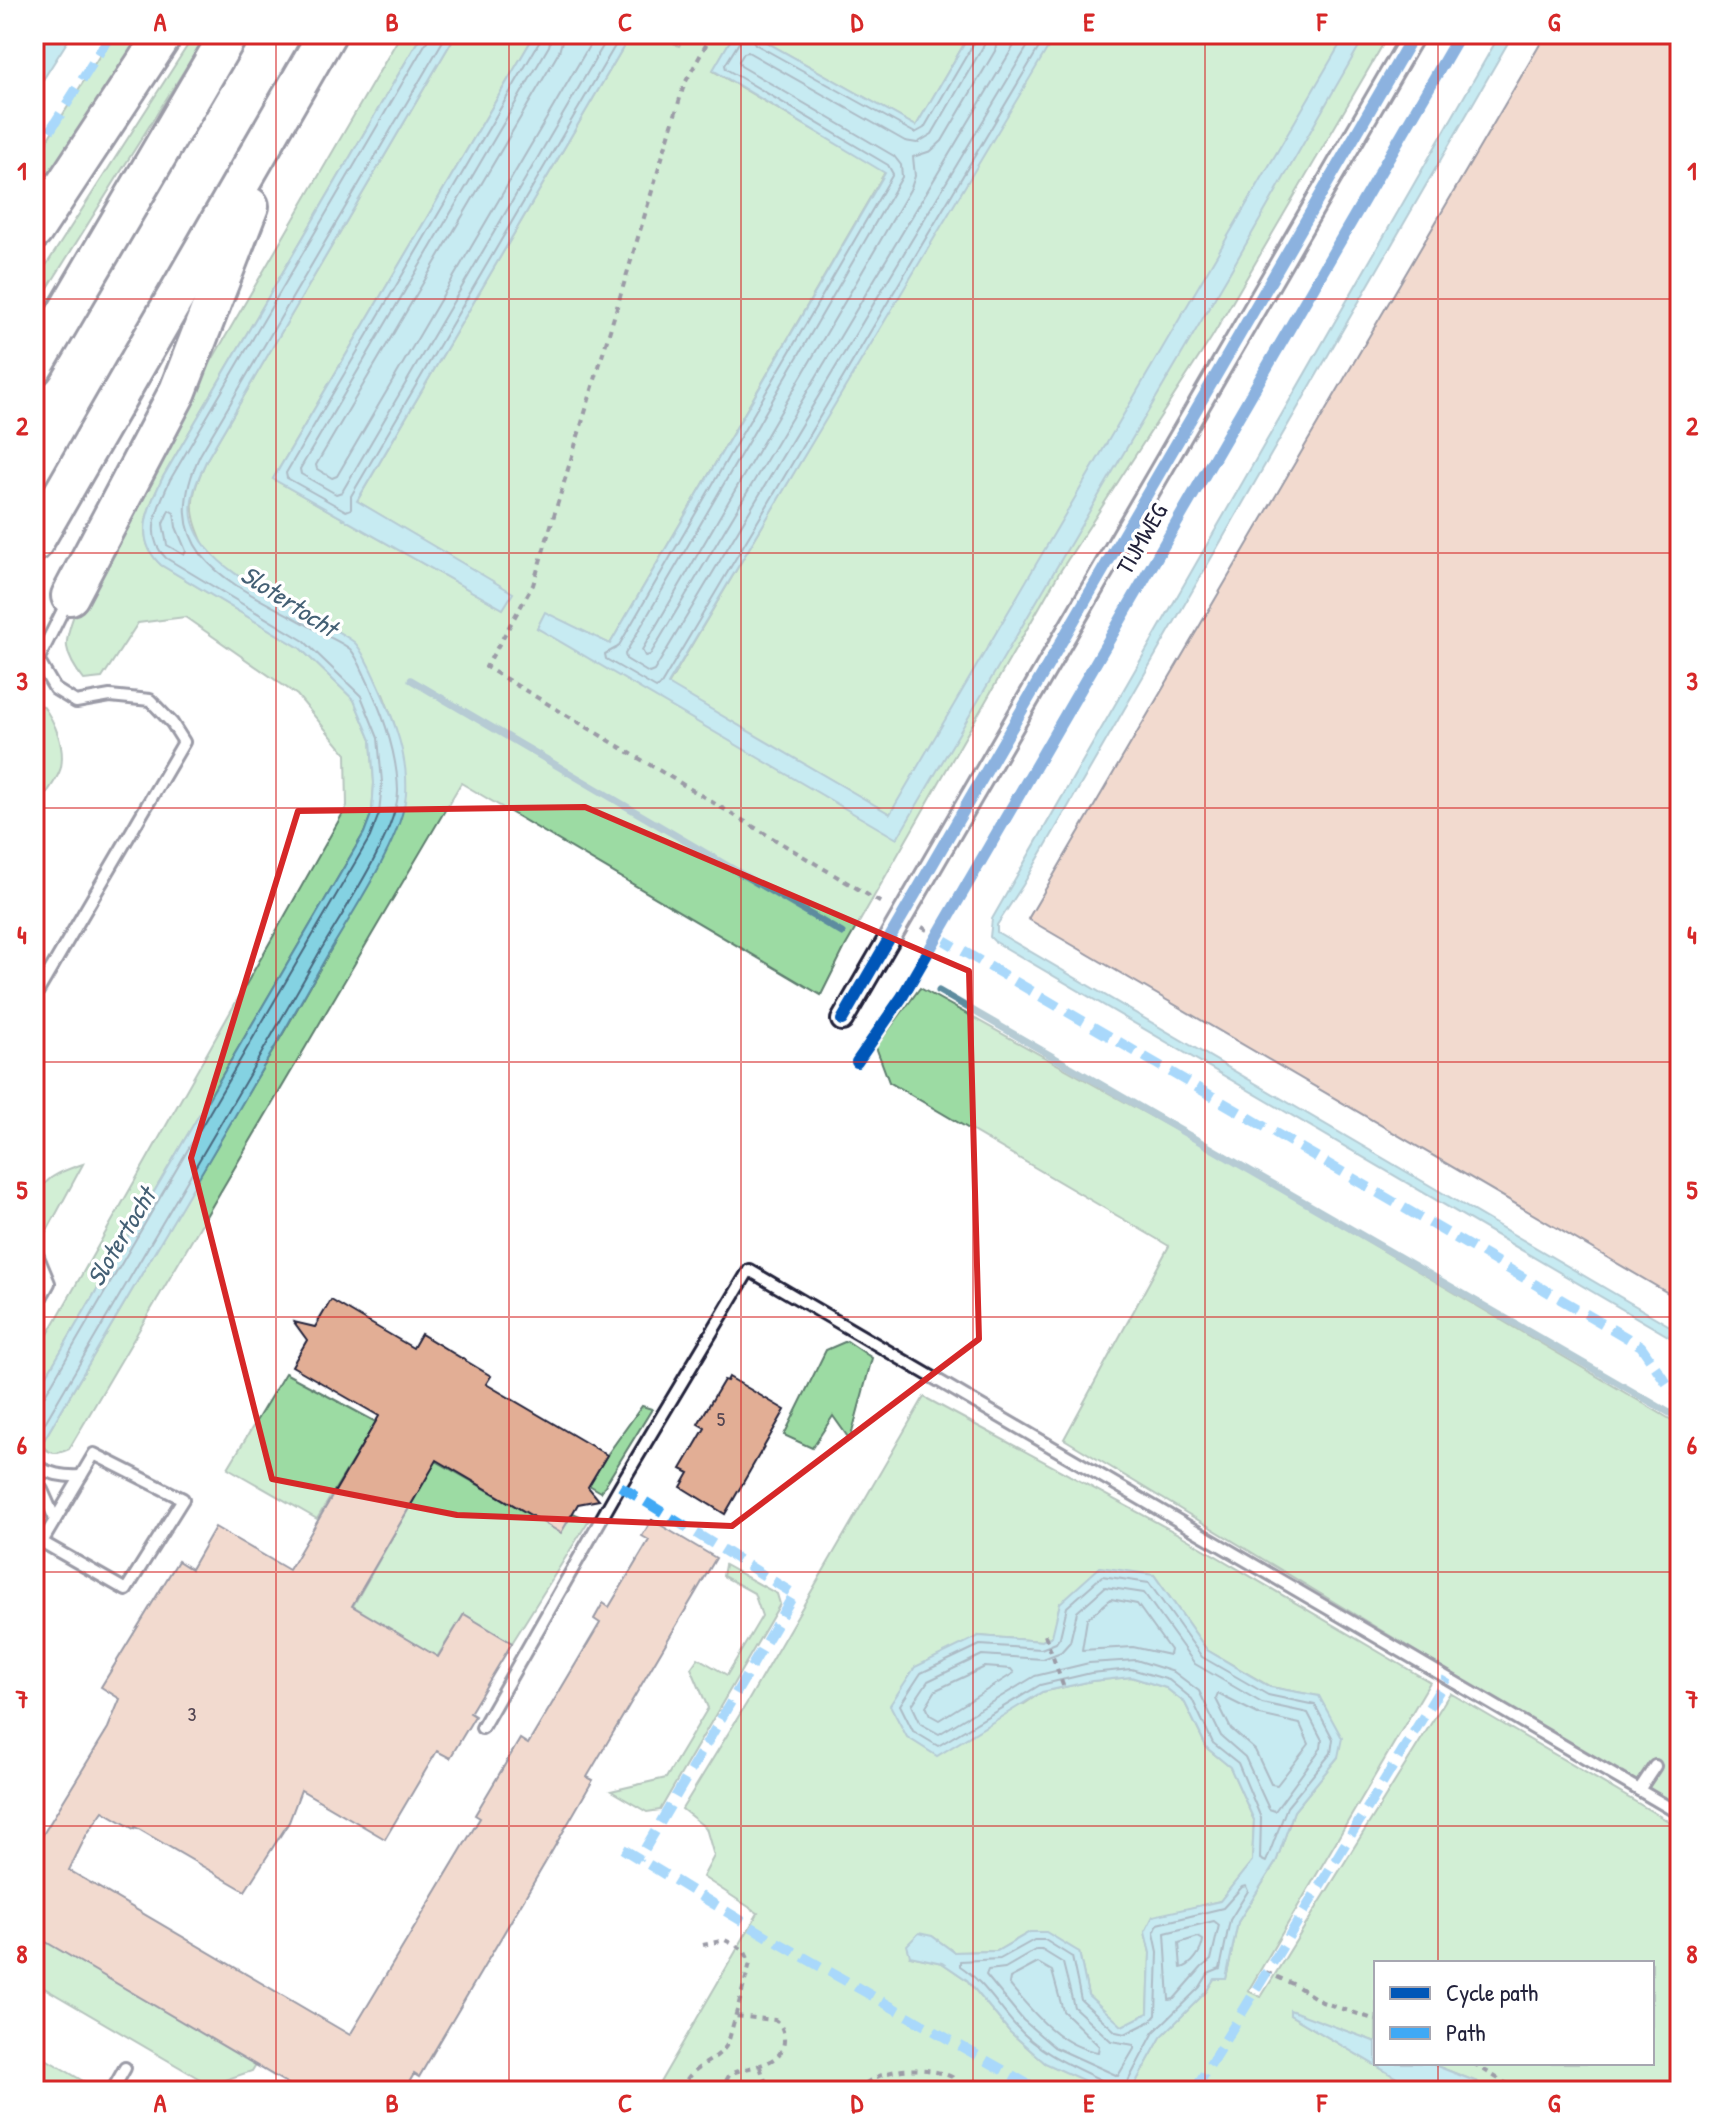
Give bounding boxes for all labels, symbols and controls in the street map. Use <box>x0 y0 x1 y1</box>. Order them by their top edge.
text: A <box>154 4 167 39</box>
text: B <box>385 4 399 39</box>
text: C <box>618 4 632 39</box>
text: D <box>851 4 864 39</box>
text: E <box>1083 4 1095 39</box>
text: F <box>1316 4 1328 39</box>
text: G <box>1548 4 1561 39</box>
text: 1 <box>17 153 27 188</box>
text: 1 <box>1687 153 1697 188</box>
text: 2 <box>16 408 29 443</box>
text: 2 <box>1686 408 1699 443</box>
street label: TIJMWEG <box>1108 497 1174 580</box>
water label: Slotertocht <box>234 556 347 647</box>
text: 3 <box>16 663 28 698</box>
text: 3 <box>1686 663 1698 698</box>
text: 4 <box>17 917 27 952</box>
text: 4 <box>1687 917 1697 952</box>
text: 5 <box>17 1172 28 1207</box>
text: 5 <box>1687 1172 1698 1207</box>
water label: Slotertocht <box>78 1178 165 1292</box>
house number: 5 <box>717 1405 726 1432</box>
text: 6 <box>17 1427 28 1462</box>
text: 6 <box>1687 1427 1698 1462</box>
text: 7 <box>15 1681 29 1716</box>
text: 7 <box>1685 1681 1699 1716</box>
house number: 3 <box>188 1700 197 1727</box>
text: 8 <box>16 1936 28 1971</box>
text: 8 <box>1686 1936 1698 1971</box>
legend <box>1374 1961 1654 2065</box>
text: Cycle path <box>1446 1976 1538 2008</box>
text: Path <box>1446 2016 1485 2048</box>
text: A <box>154 2085 167 2120</box>
text: B <box>385 2085 399 2120</box>
text: C <box>618 2085 632 2120</box>
text: D <box>851 2085 864 2120</box>
text: E <box>1083 2085 1095 2120</box>
text: F <box>1316 2085 1328 2120</box>
text: G <box>1548 2085 1561 2120</box>

